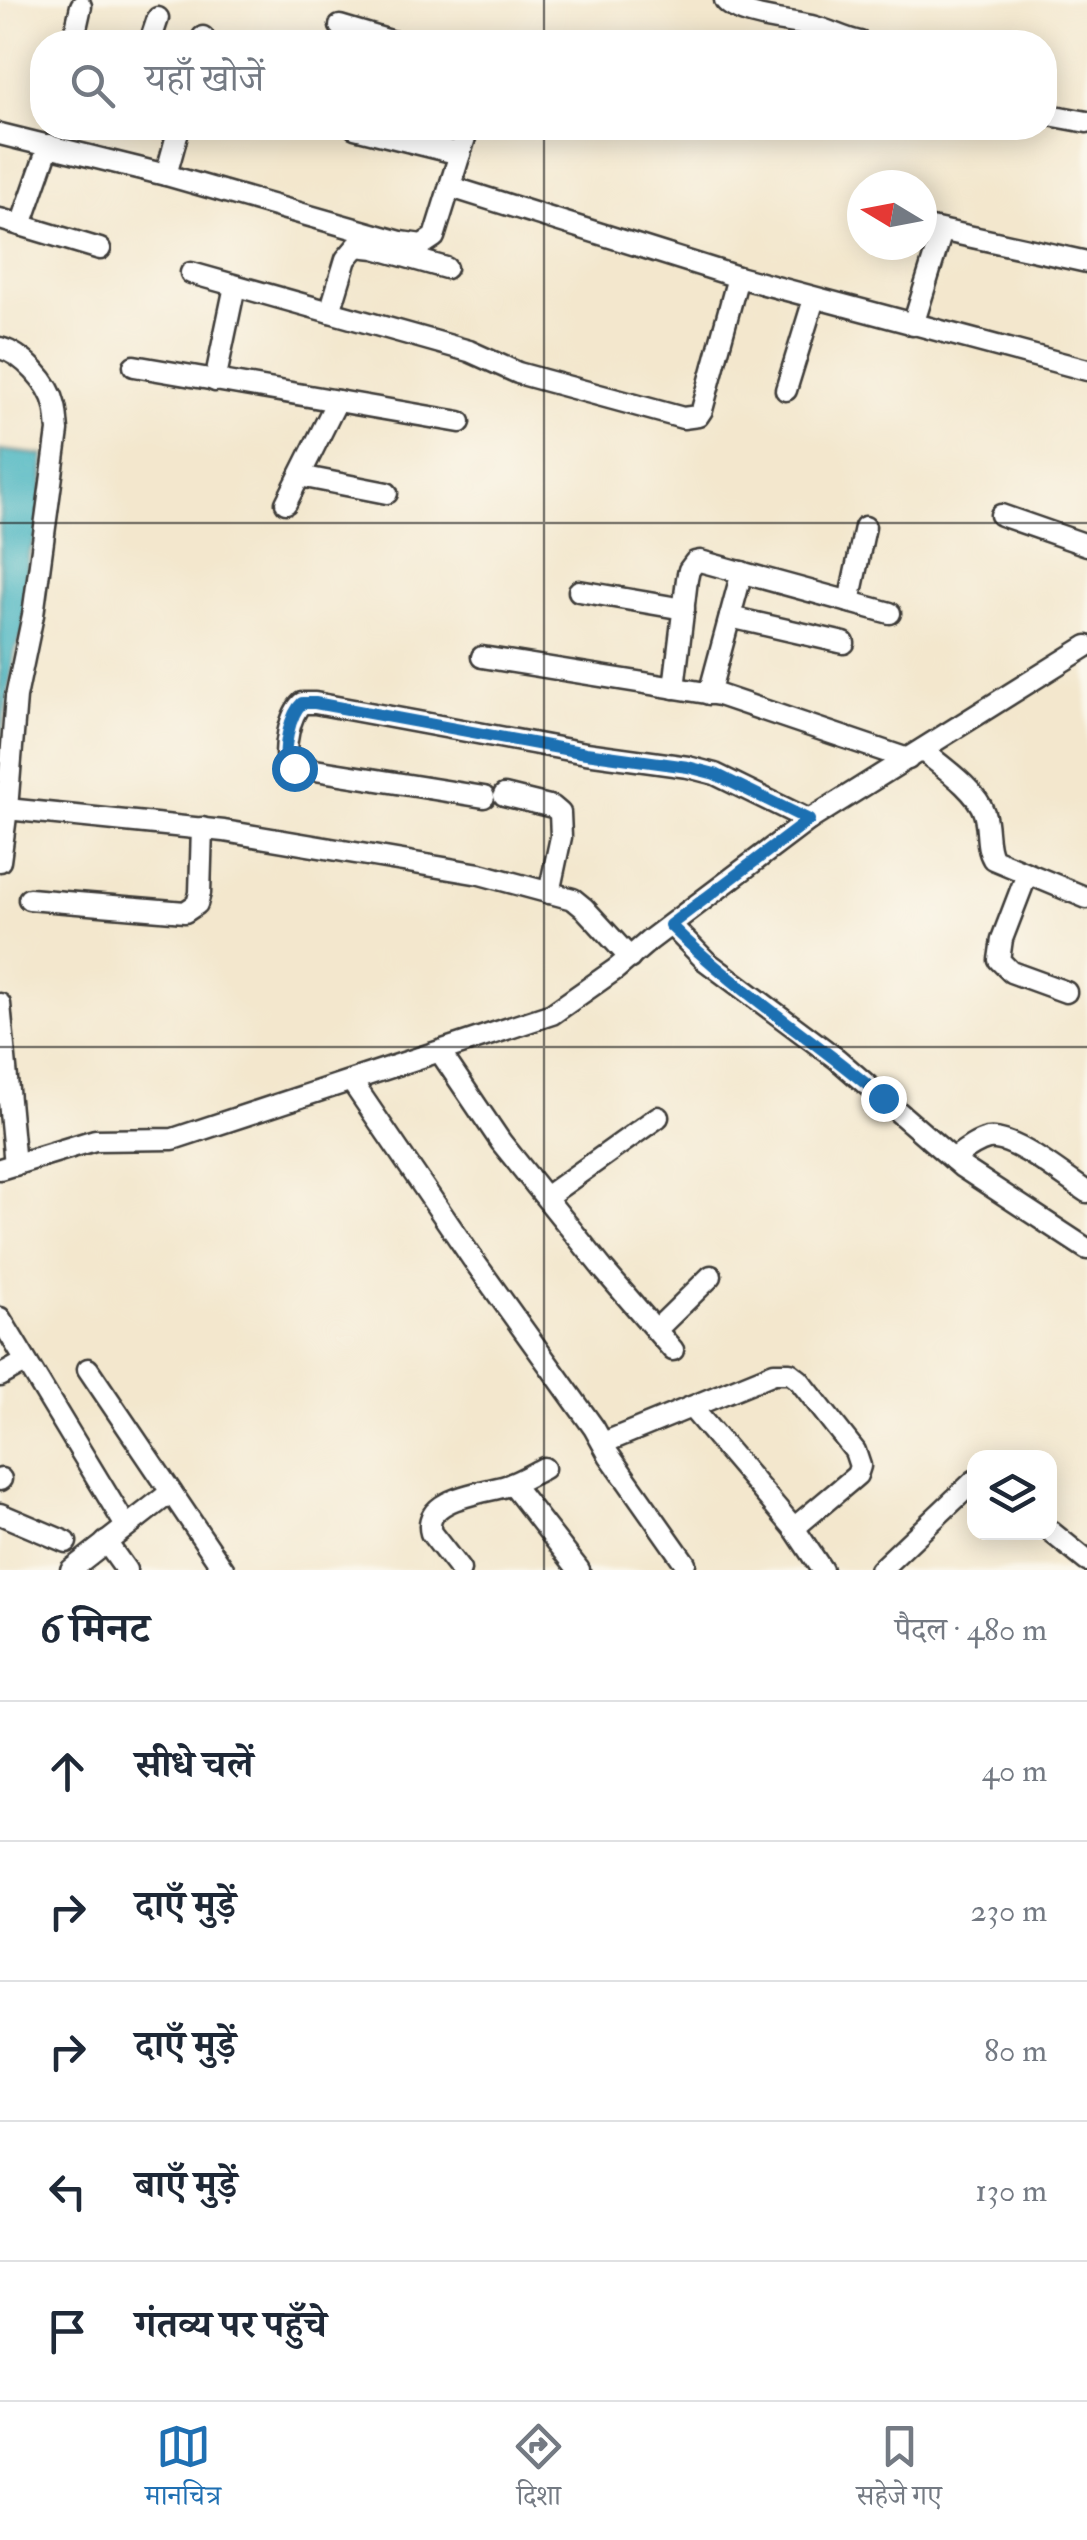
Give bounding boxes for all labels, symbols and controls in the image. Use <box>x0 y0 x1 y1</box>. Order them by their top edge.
search box <box>30 30 1057 140</box>
text: यहाँ खोजें <box>145 55 264 103</box>
icon: search <box>65 58 120 113</box>
north arrow <box>847 170 937 260</box>
route start <box>272 746 318 792</box>
route end <box>861 1076 907 1122</box>
map controls <box>967 1450 1057 1540</box>
button: layers <box>967 1450 1057 1540</box>
text: 6 मिनट <box>40 1603 150 1655</box>
text: पैदल · 480 m <box>895 1610 1047 1650</box>
text: सीधे चलें <box>135 1741 253 1789</box>
icon: ahead <box>40 1744 95 1799</box>
text: 40 m <box>982 1751 1047 1791</box>
text: दाएँ मुड़ें <box>135 1881 236 1929</box>
icon: right <box>40 1884 95 1939</box>
text: 230 m <box>971 1891 1047 1931</box>
text: दाएँ मुड़ें <box>135 2021 236 2069</box>
icon: right <box>40 2024 95 2079</box>
text: 80 m <box>984 2031 1047 2071</box>
text: बाएँ मुड़ें <box>135 2161 237 2209</box>
icon: left <box>40 2164 95 2219</box>
text: 130 m <box>975 2171 1047 2211</box>
text: गंतव्य पर पहुँचे <box>135 2301 327 2349</box>
icon: arrive <box>40 2304 95 2359</box>
tab: मानचित्र <box>145 2419 221 2523</box>
tab: दिशा <box>511 2419 566 2523</box>
tab: सहेजे गए <box>856 2419 942 2523</box>

